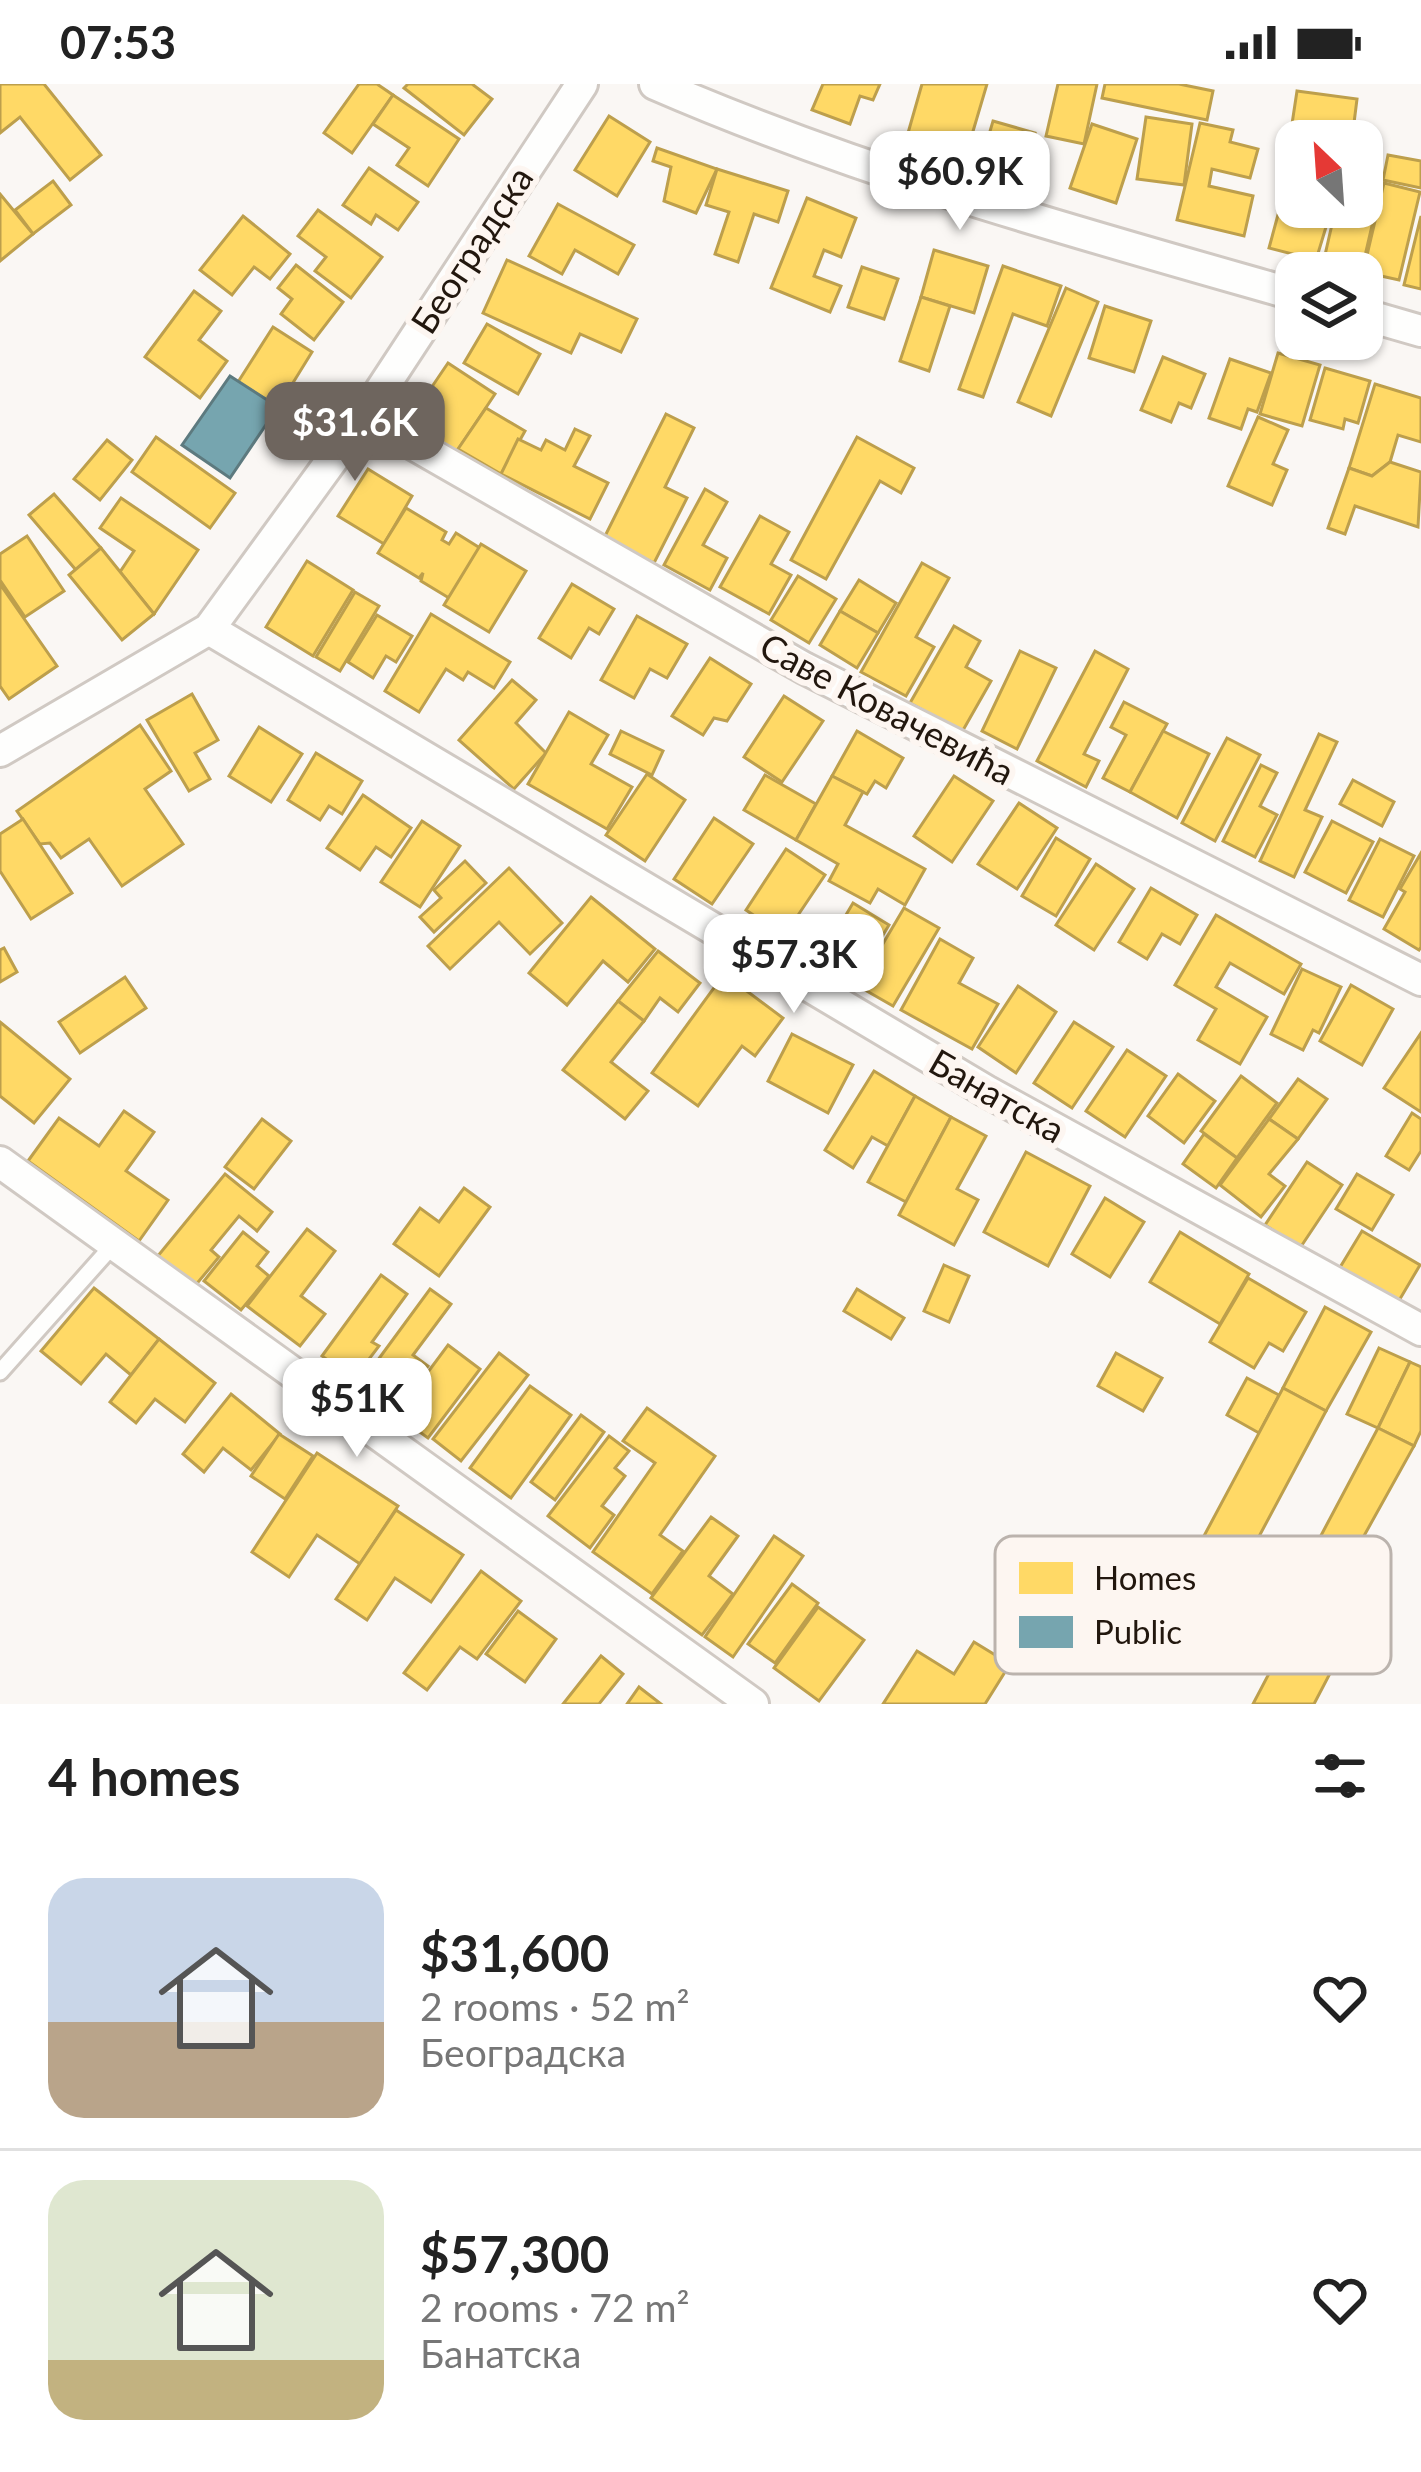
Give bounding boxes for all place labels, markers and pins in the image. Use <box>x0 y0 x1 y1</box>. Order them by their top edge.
pin: $60.9K <box>862 131 1058 233</box>
pin: $31.6K <box>257 382 453 484</box>
pin: $57.3K <box>696 914 892 1016</box>
pin: $51K <box>286 1358 428 1460</box>

